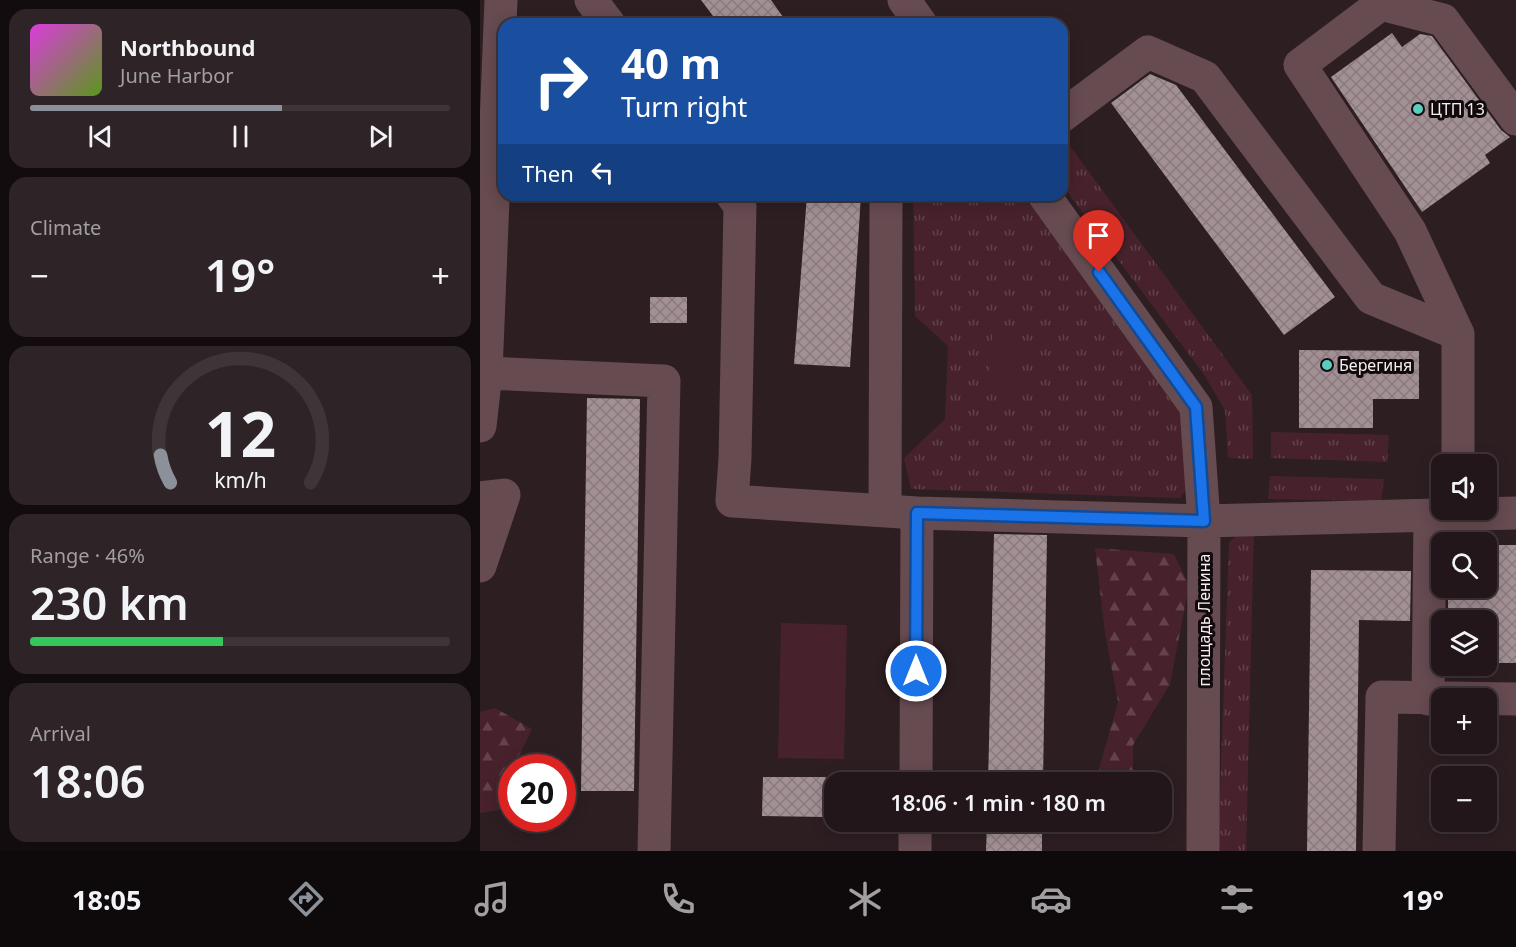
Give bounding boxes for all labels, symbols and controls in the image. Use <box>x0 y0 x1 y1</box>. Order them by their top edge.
text: Northbound <box>120 32 255 62</box>
text: 40 m <box>621 34 721 91</box>
icon: right <box>522 42 600 120</box>
text: June Harbor <box>120 62 234 89</box>
text: Turn right <box>621 88 747 125</box>
place label: ЦТП 13 <box>1430 98 1485 120</box>
marker: ЦТП 13 <box>1411 102 1425 116</box>
icon: previous <box>84 120 117 153</box>
icon: pause <box>224 120 257 153</box>
icon: next <box>364 120 397 153</box>
icon: left <box>586 156 619 189</box>
text: Then <box>522 158 574 188</box>
pin <box>1073 210 1124 272</box>
text: Climate <box>30 214 101 241</box>
icon: arrive <box>1082 219 1115 252</box>
text: 19° <box>205 244 275 305</box>
text: − <box>30 253 49 298</box>
text: + <box>431 253 450 298</box>
place label: Берегиня <box>1339 354 1412 376</box>
marker: Берегиня <box>1320 358 1334 372</box>
text: 12 <box>204 390 276 475</box>
map controls <box>1431 454 1497 832</box>
button: sound <box>1431 454 1497 520</box>
text: km/h <box>214 465 266 494</box>
button: search <box>1431 532 1497 598</box>
text: Range · 46% <box>30 542 145 569</box>
street label: площадь Ленина <box>1193 554 1215 686</box>
text: 230 km <box>30 572 189 633</box>
button: layers <box>1431 610 1497 676</box>
position arrow <box>884 639 948 703</box>
button: + <box>1431 688 1497 754</box>
text: Arrival <box>30 720 91 747</box>
text: 18:06 <box>30 750 145 811</box>
speed limit sign: 20 <box>498 754 576 832</box>
button: − <box>1431 766 1497 832</box>
text: 18:06 · 1 min · 180 m <box>890 787 1106 817</box>
icon: directions <box>285 878 327 920</box>
icon: music <box>471 878 513 920</box>
icon: phone <box>657 878 699 920</box>
icon: climate <box>844 878 886 920</box>
icon: car <box>1030 878 1072 920</box>
icon: filters <box>1216 878 1258 920</box>
text: 18:05 <box>72 881 141 918</box>
text: 19° <box>1402 881 1444 918</box>

